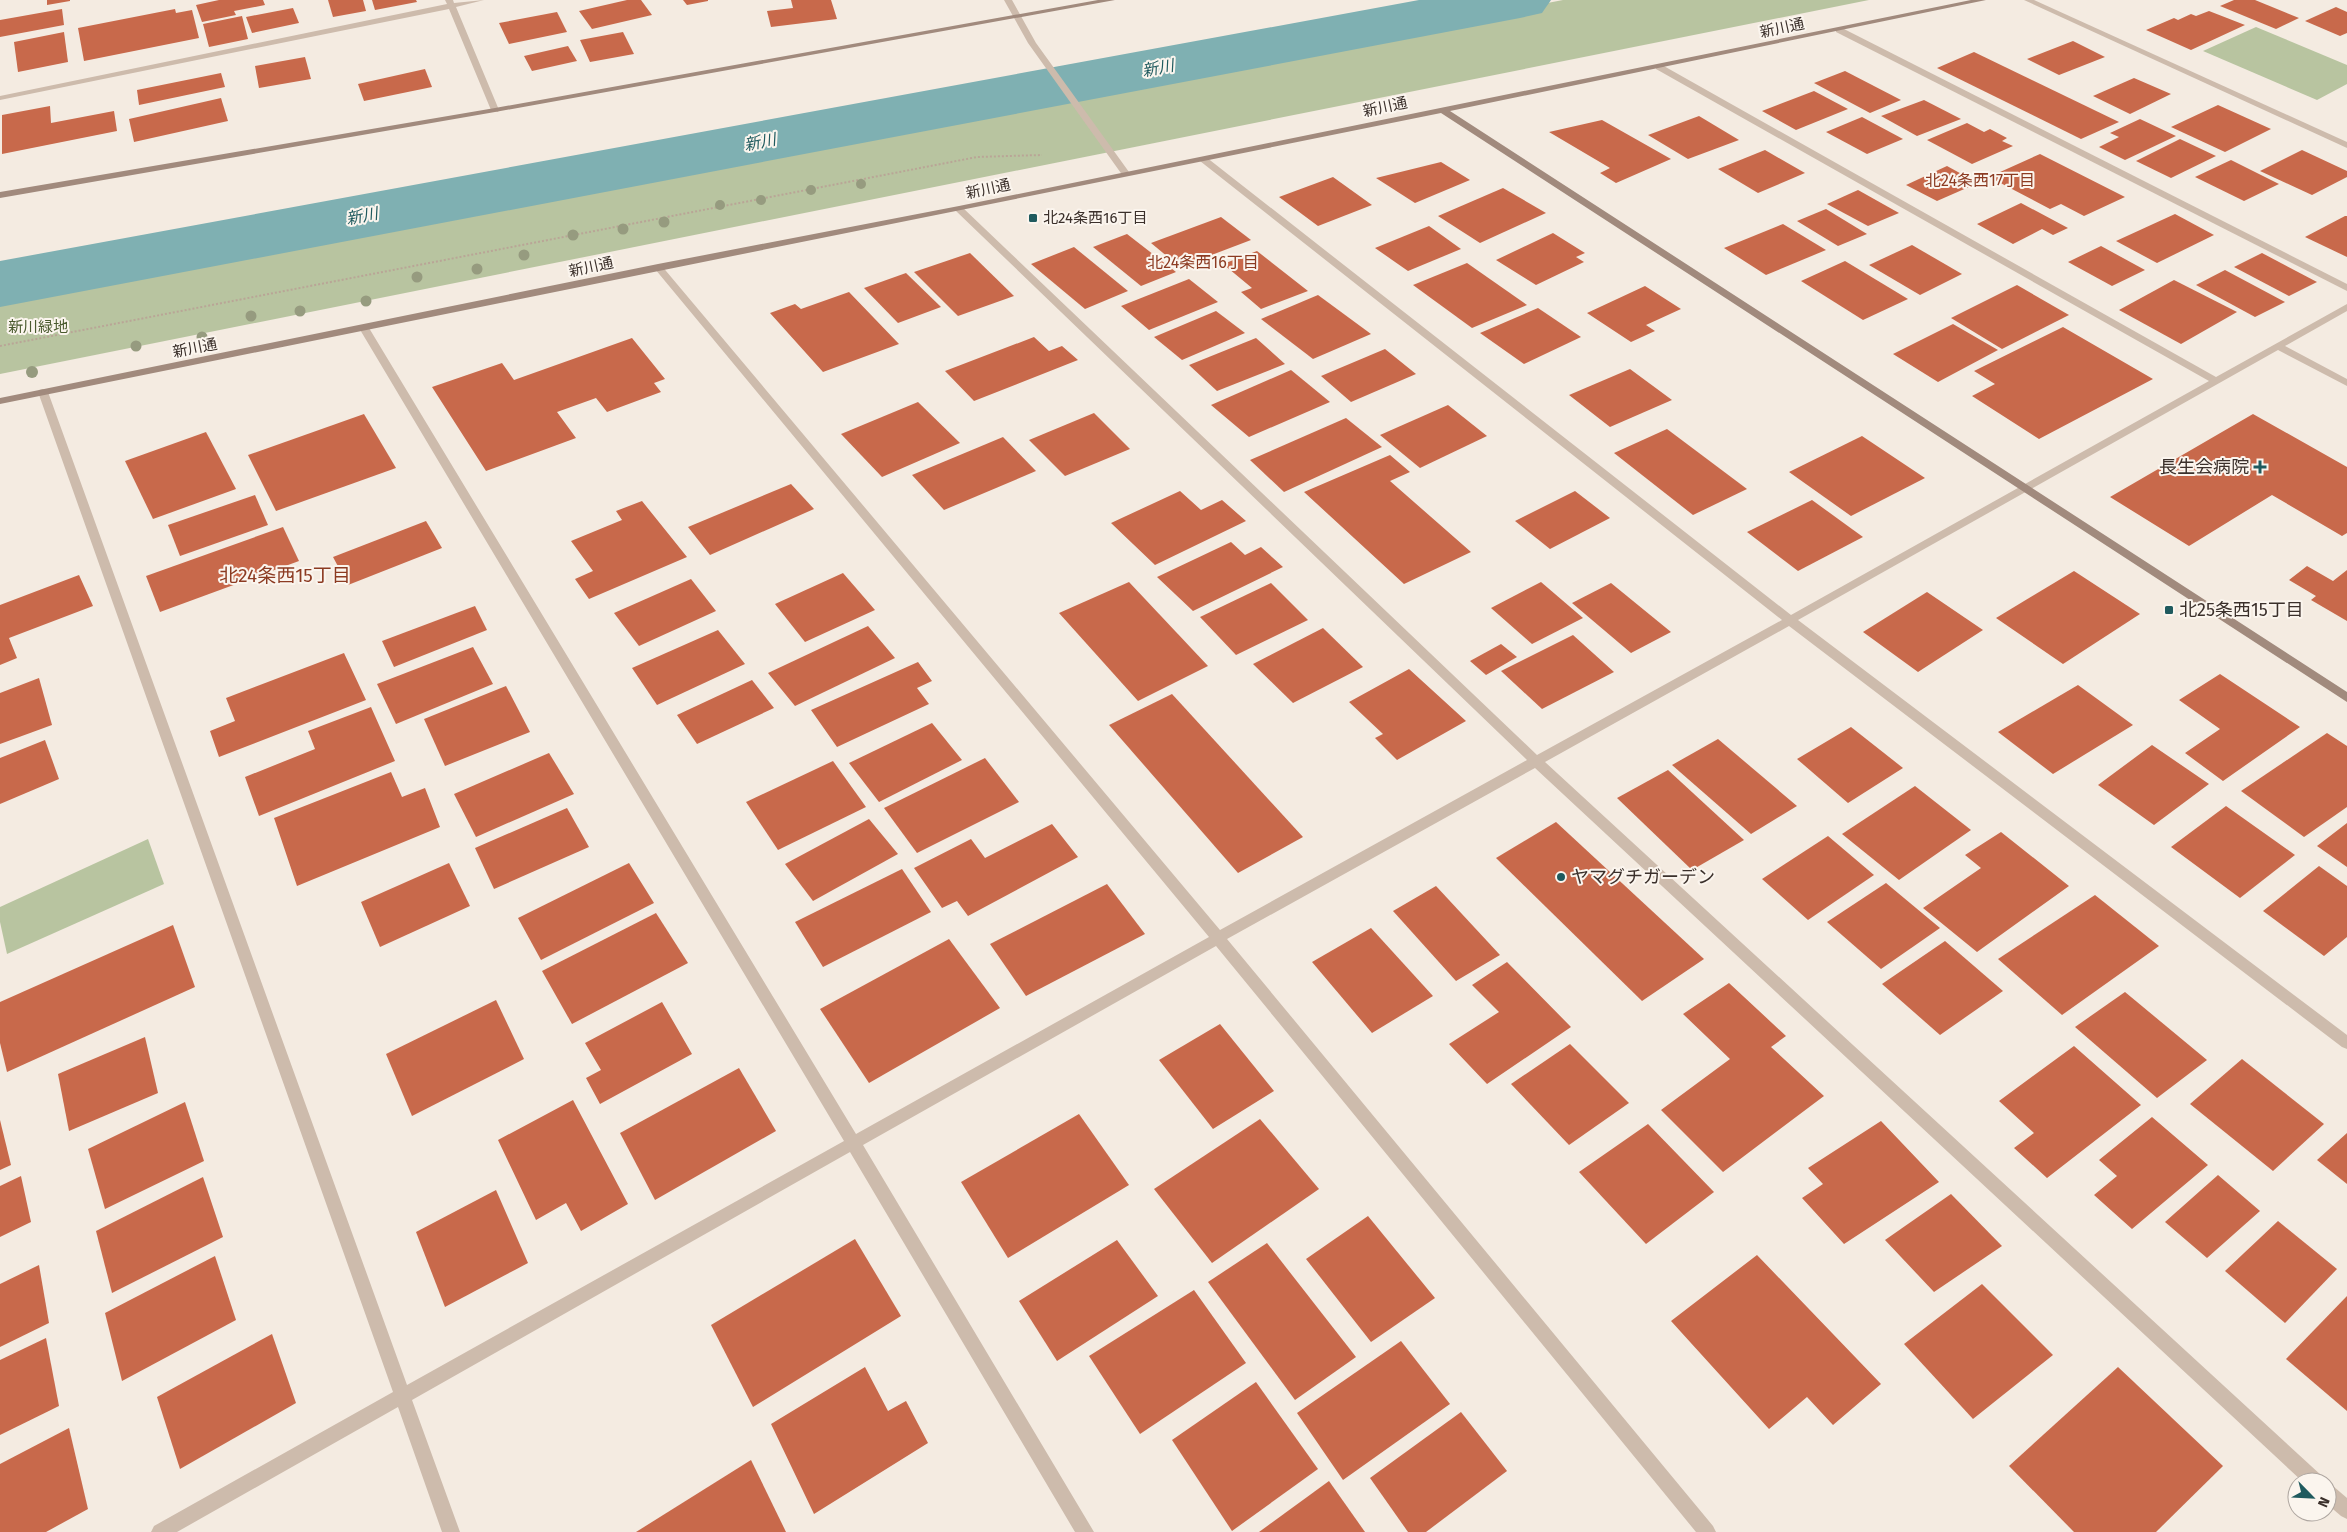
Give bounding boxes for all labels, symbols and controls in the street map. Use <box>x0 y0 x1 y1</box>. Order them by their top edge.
street label: 新川通 <box>1758 15 1806 41</box>
water label: 新川 <box>1140 55 1177 80</box>
street label: 新川通 <box>1361 94 1409 120</box>
water label: 新川 <box>742 129 779 154</box>
district label: 北24条西17丁目 <box>1925 171 2035 190</box>
street label: 新川通 <box>964 176 1012 202</box>
water label: 新川 <box>344 203 381 228</box>
place label: 北24条西16丁目 <box>1043 209 1148 227</box>
marker: 北24条西16丁目 <box>1027 212 1039 224</box>
district label: 北24条西16丁目 <box>1147 253 1259 272</box>
street label: 新川通 <box>567 254 615 280</box>
park label: 新川緑地 <box>8 318 68 336</box>
street label: 新川通 <box>171 335 219 361</box>
place label: 長生会病院 <box>2159 456 2249 478</box>
marker: 長生会病院 <box>2253 460 2267 474</box>
district label: 北24条西15丁目 <box>219 564 351 587</box>
place label: 北25条西15丁目 <box>2179 599 2304 621</box>
marker: 北25条西15丁目 <box>2163 604 2175 616</box>
place label: ヤマグチガーデン <box>1571 866 1715 888</box>
marker: ヤマグチガーデン <box>1555 871 1567 883</box>
north arrow <box>2287 1472 2337 1522</box>
text: N <box>2314 1494 2333 1510</box>

